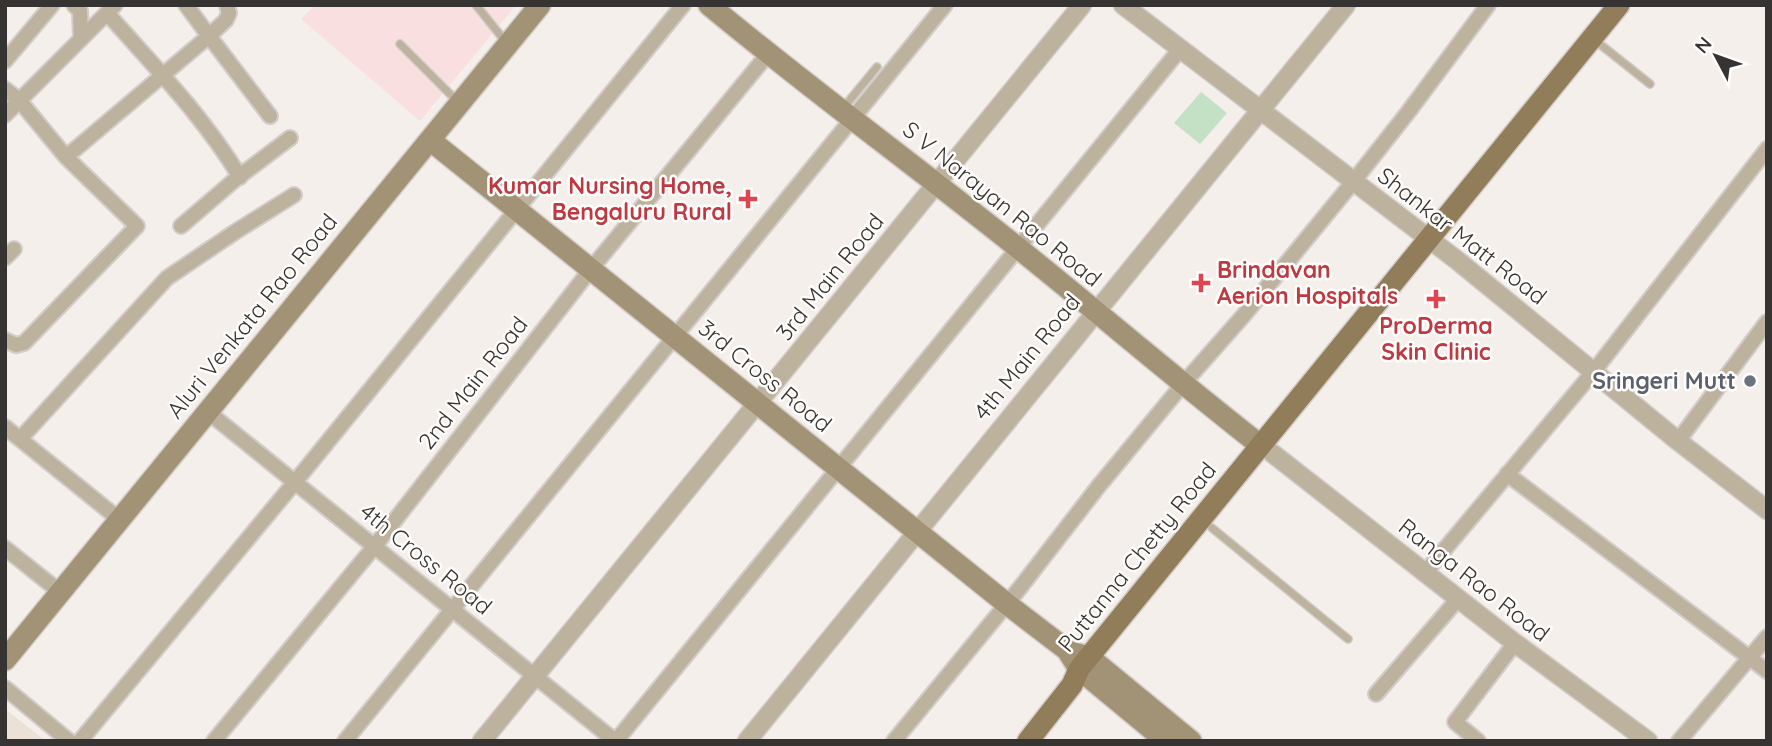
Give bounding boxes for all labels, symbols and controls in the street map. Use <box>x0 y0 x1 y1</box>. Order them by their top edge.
north arrow <box>1681 21 1751 91</box>
text: N <box>1690 32 1717 58</box>
street label: S V Narayan Rao Road <box>897 115 1108 293</box>
street label: Shankar Matt Road <box>1372 161 1553 311</box>
place label: Kumar Nursing Home, Bengaluru Rural <box>488 171 732 226</box>
marker: Kumar Nursing Home, Bengaluru Rural <box>738 189 758 209</box>
street label: Aluri Venkata Rao Road <box>160 207 343 424</box>
street label: 3rd Main Road <box>770 207 890 346</box>
place label: Brindavan Aerion Hospitals <box>1217 255 1398 310</box>
marker: Brindavan Aerion Hospitals <box>1191 273 1211 293</box>
street label: 4th Main Road <box>967 288 1086 426</box>
marker: ProDerma Skin Clinic <box>1426 289 1446 309</box>
street label: 2nd Main Road <box>412 310 534 455</box>
place label: ProDerma Skin Clinic <box>1379 311 1493 366</box>
street label: 3rd Cross Road <box>693 313 838 438</box>
place label: Sringeri Mutt <box>1592 366 1736 395</box>
marker: Sringeri Mutt <box>1742 373 1758 389</box>
street label: Puttanna Chetty Road <box>1051 456 1222 658</box>
street label: 4th Cross Road <box>354 497 498 621</box>
street label: Ranga Rao Road <box>1393 512 1556 648</box>

